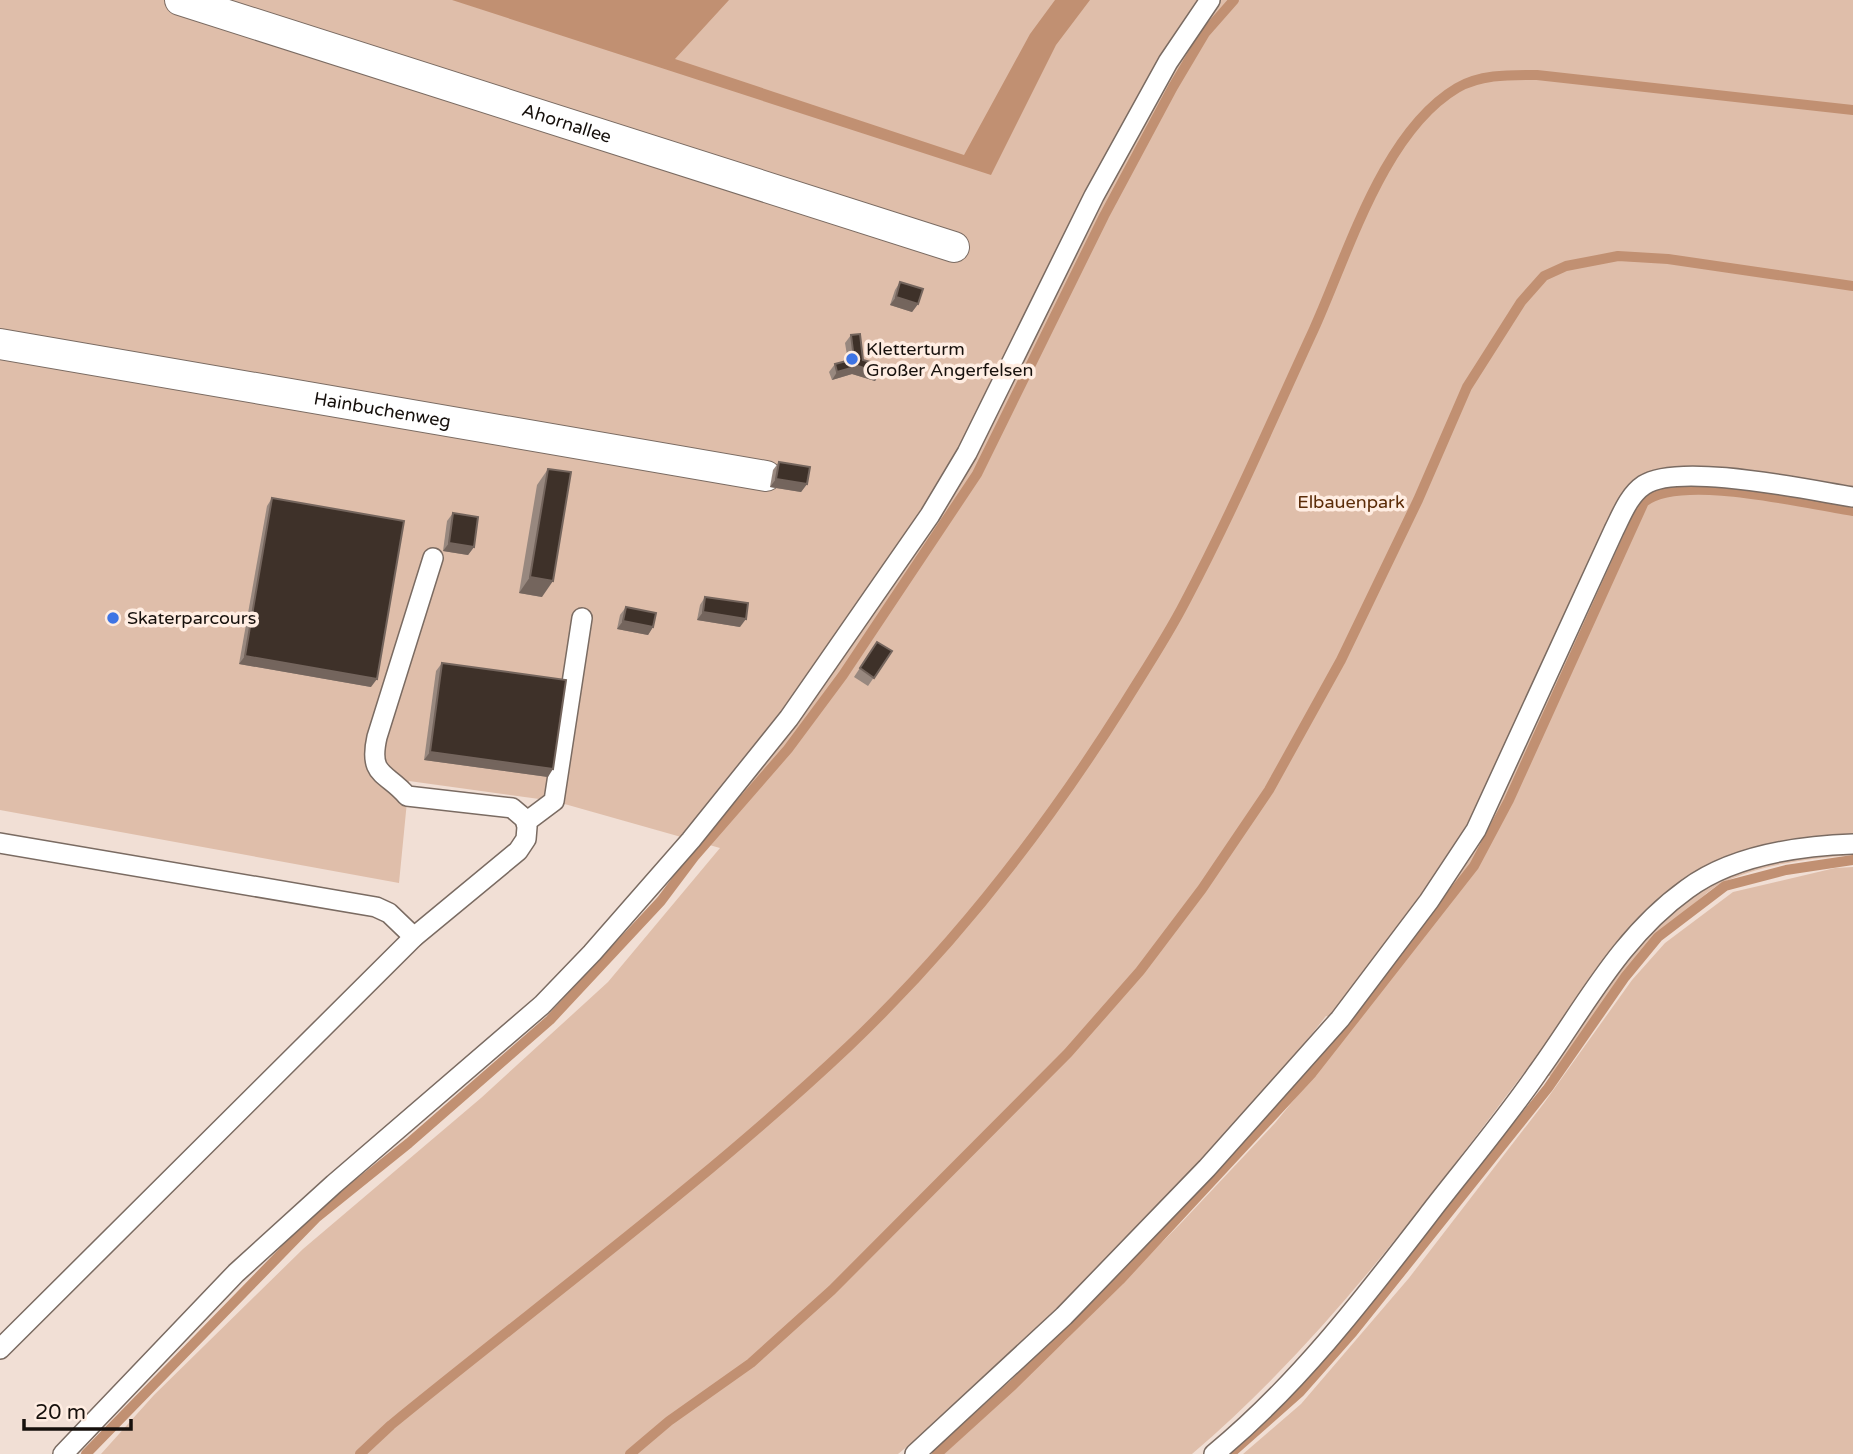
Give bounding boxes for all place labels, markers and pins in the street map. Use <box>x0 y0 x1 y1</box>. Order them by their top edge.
place label: Kletterturm Großer Angerfelsen <box>866 338 1033 381</box>
marker: Kletterturm Großer Angerfelsen <box>844 351 860 367</box>
place label: Skaterparcours <box>127 607 256 629</box>
marker: Skaterparcours <box>105 610 121 626</box>

